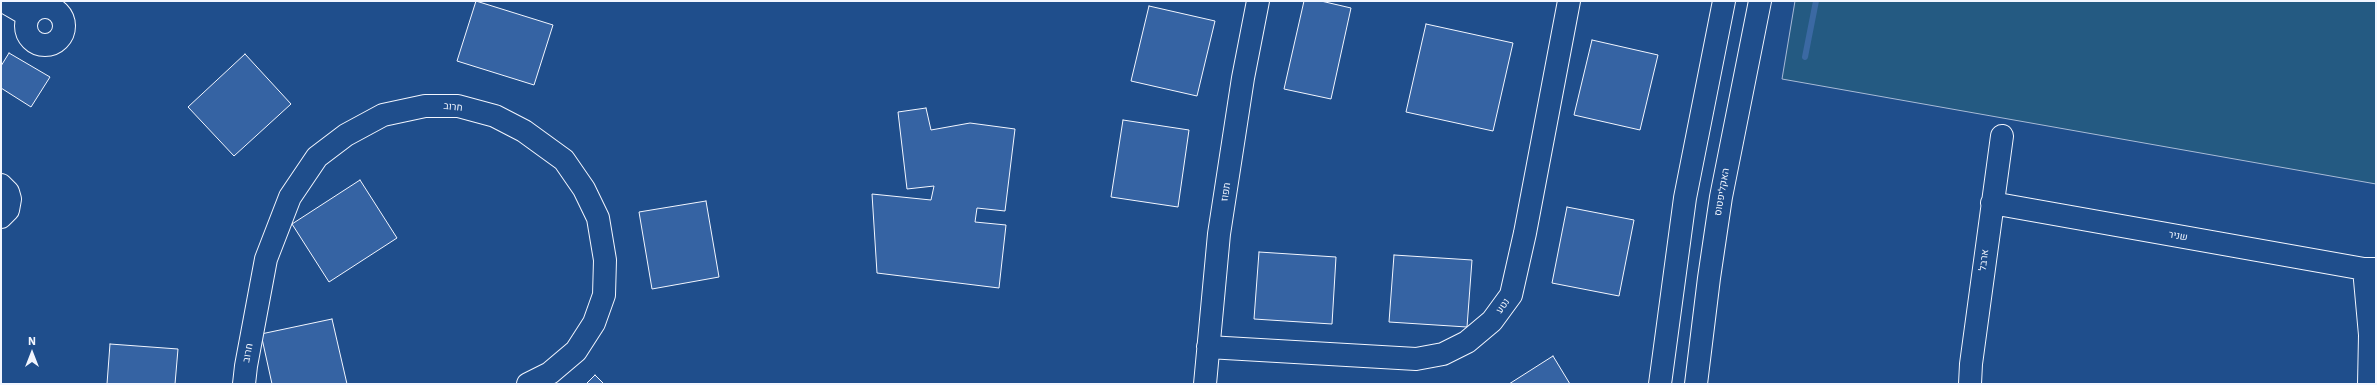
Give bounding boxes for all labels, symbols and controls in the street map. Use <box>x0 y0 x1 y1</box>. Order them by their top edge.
street label: חרוב <box>443 100 463 114</box>
street label: האקליפטוס <box>1712 167 1732 217</box>
street label: תפוז <box>1219 182 1233 202</box>
street label: שניר <box>2167 228 2189 244</box>
street label: ארבל <box>1977 248 1991 272</box>
street label: נטע <box>1494 296 1512 316</box>
north arrow <box>12 333 52 373</box>
text: N <box>28 334 36 348</box>
street label: חרוב <box>240 342 256 364</box>

